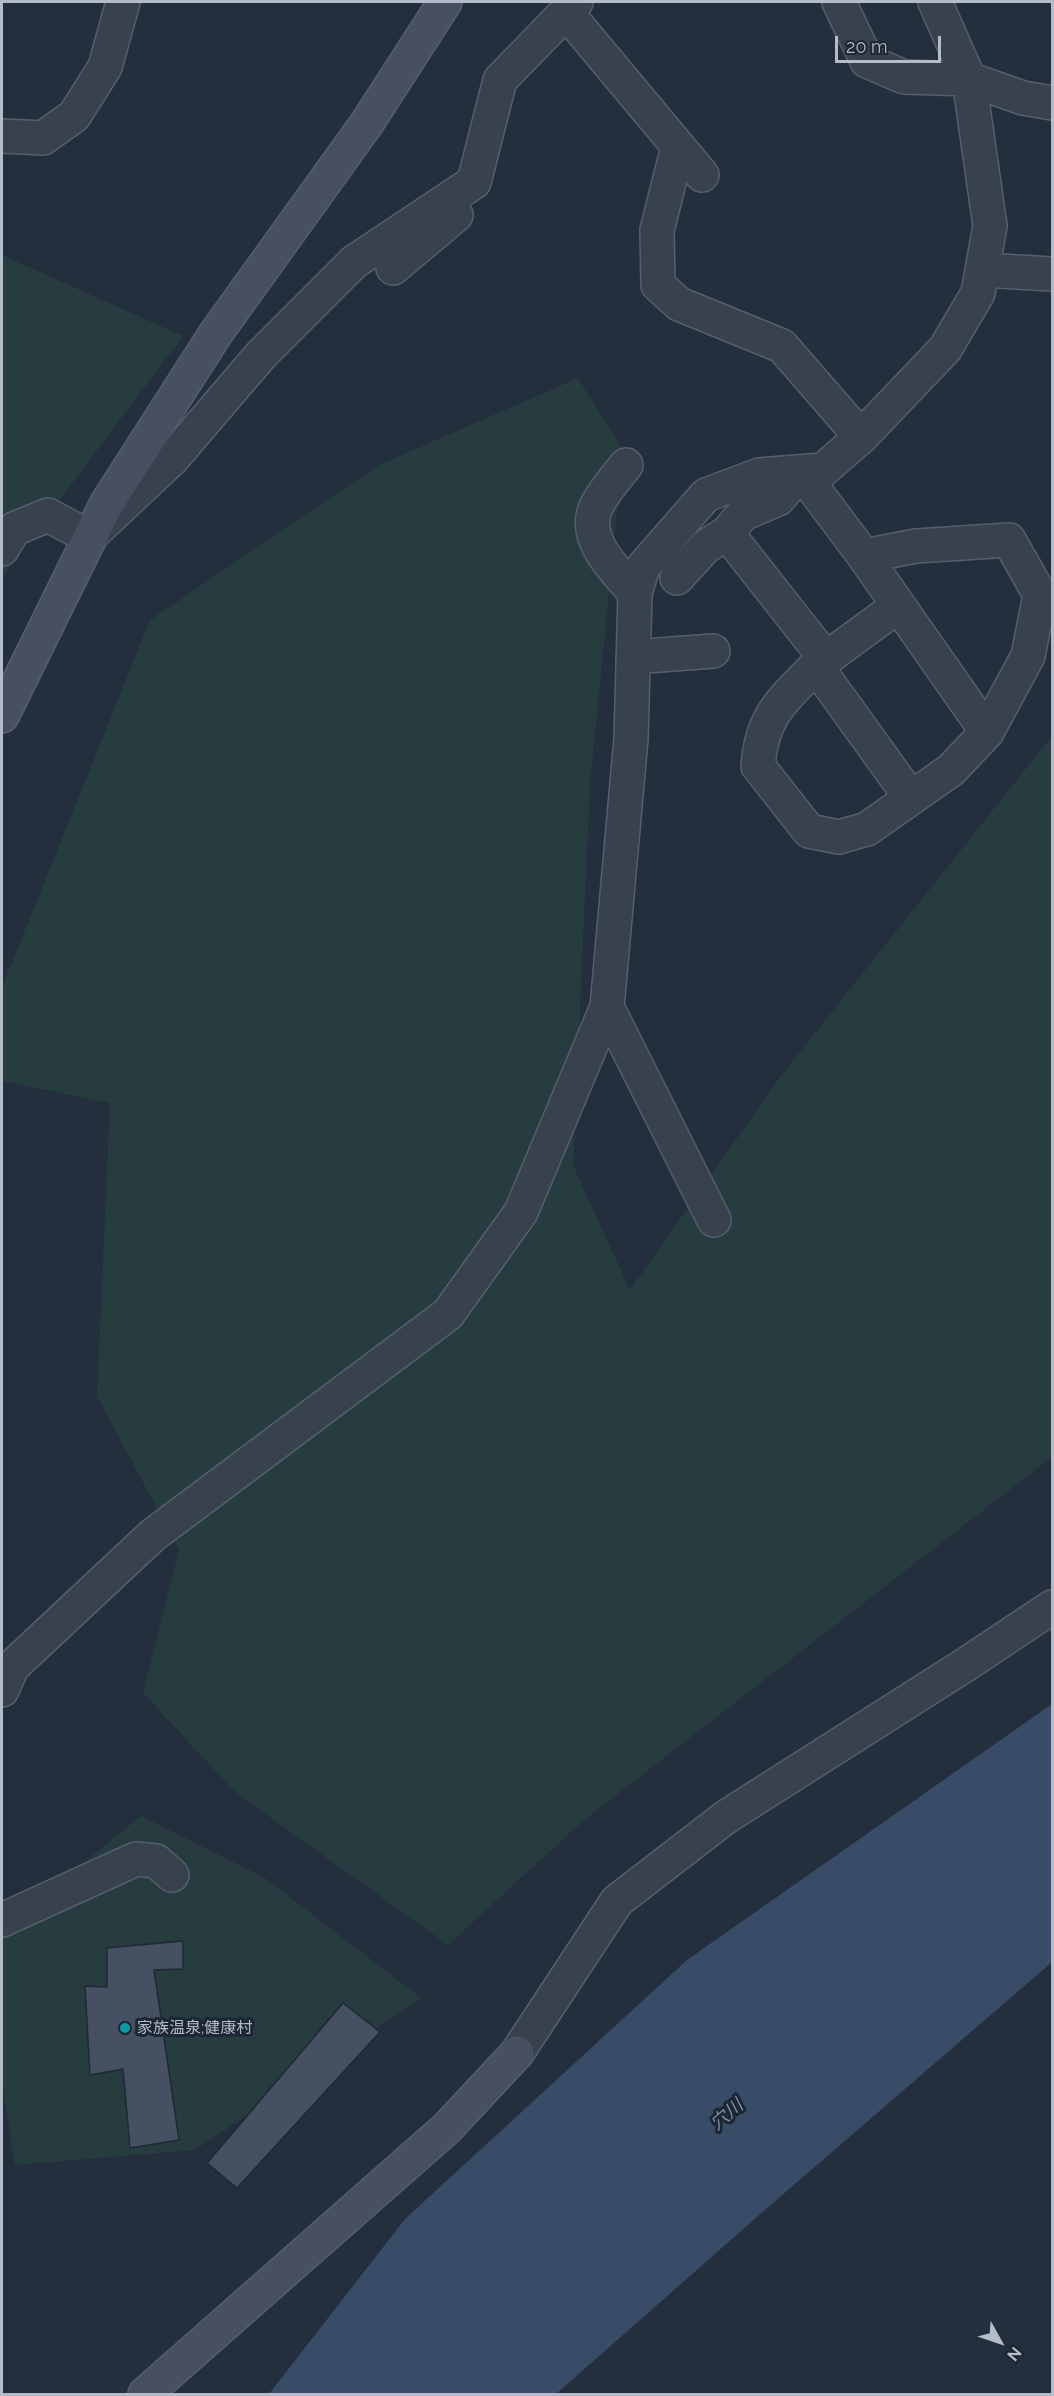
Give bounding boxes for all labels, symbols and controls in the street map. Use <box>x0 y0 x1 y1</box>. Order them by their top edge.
scale bar <box>838 24 944 62</box>
text: 20 m <box>846 36 888 57</box>
place label: 家族温泉;健康村 <box>137 2018 252 2038</box>
marker: 家族温泉;健康村 <box>118 2021 132 2035</box>
water label: 穴川 <box>706 2095 748 2135</box>
north arrow <box>970 2312 1030 2372</box>
text: N <box>1003 2343 1025 2365</box>

